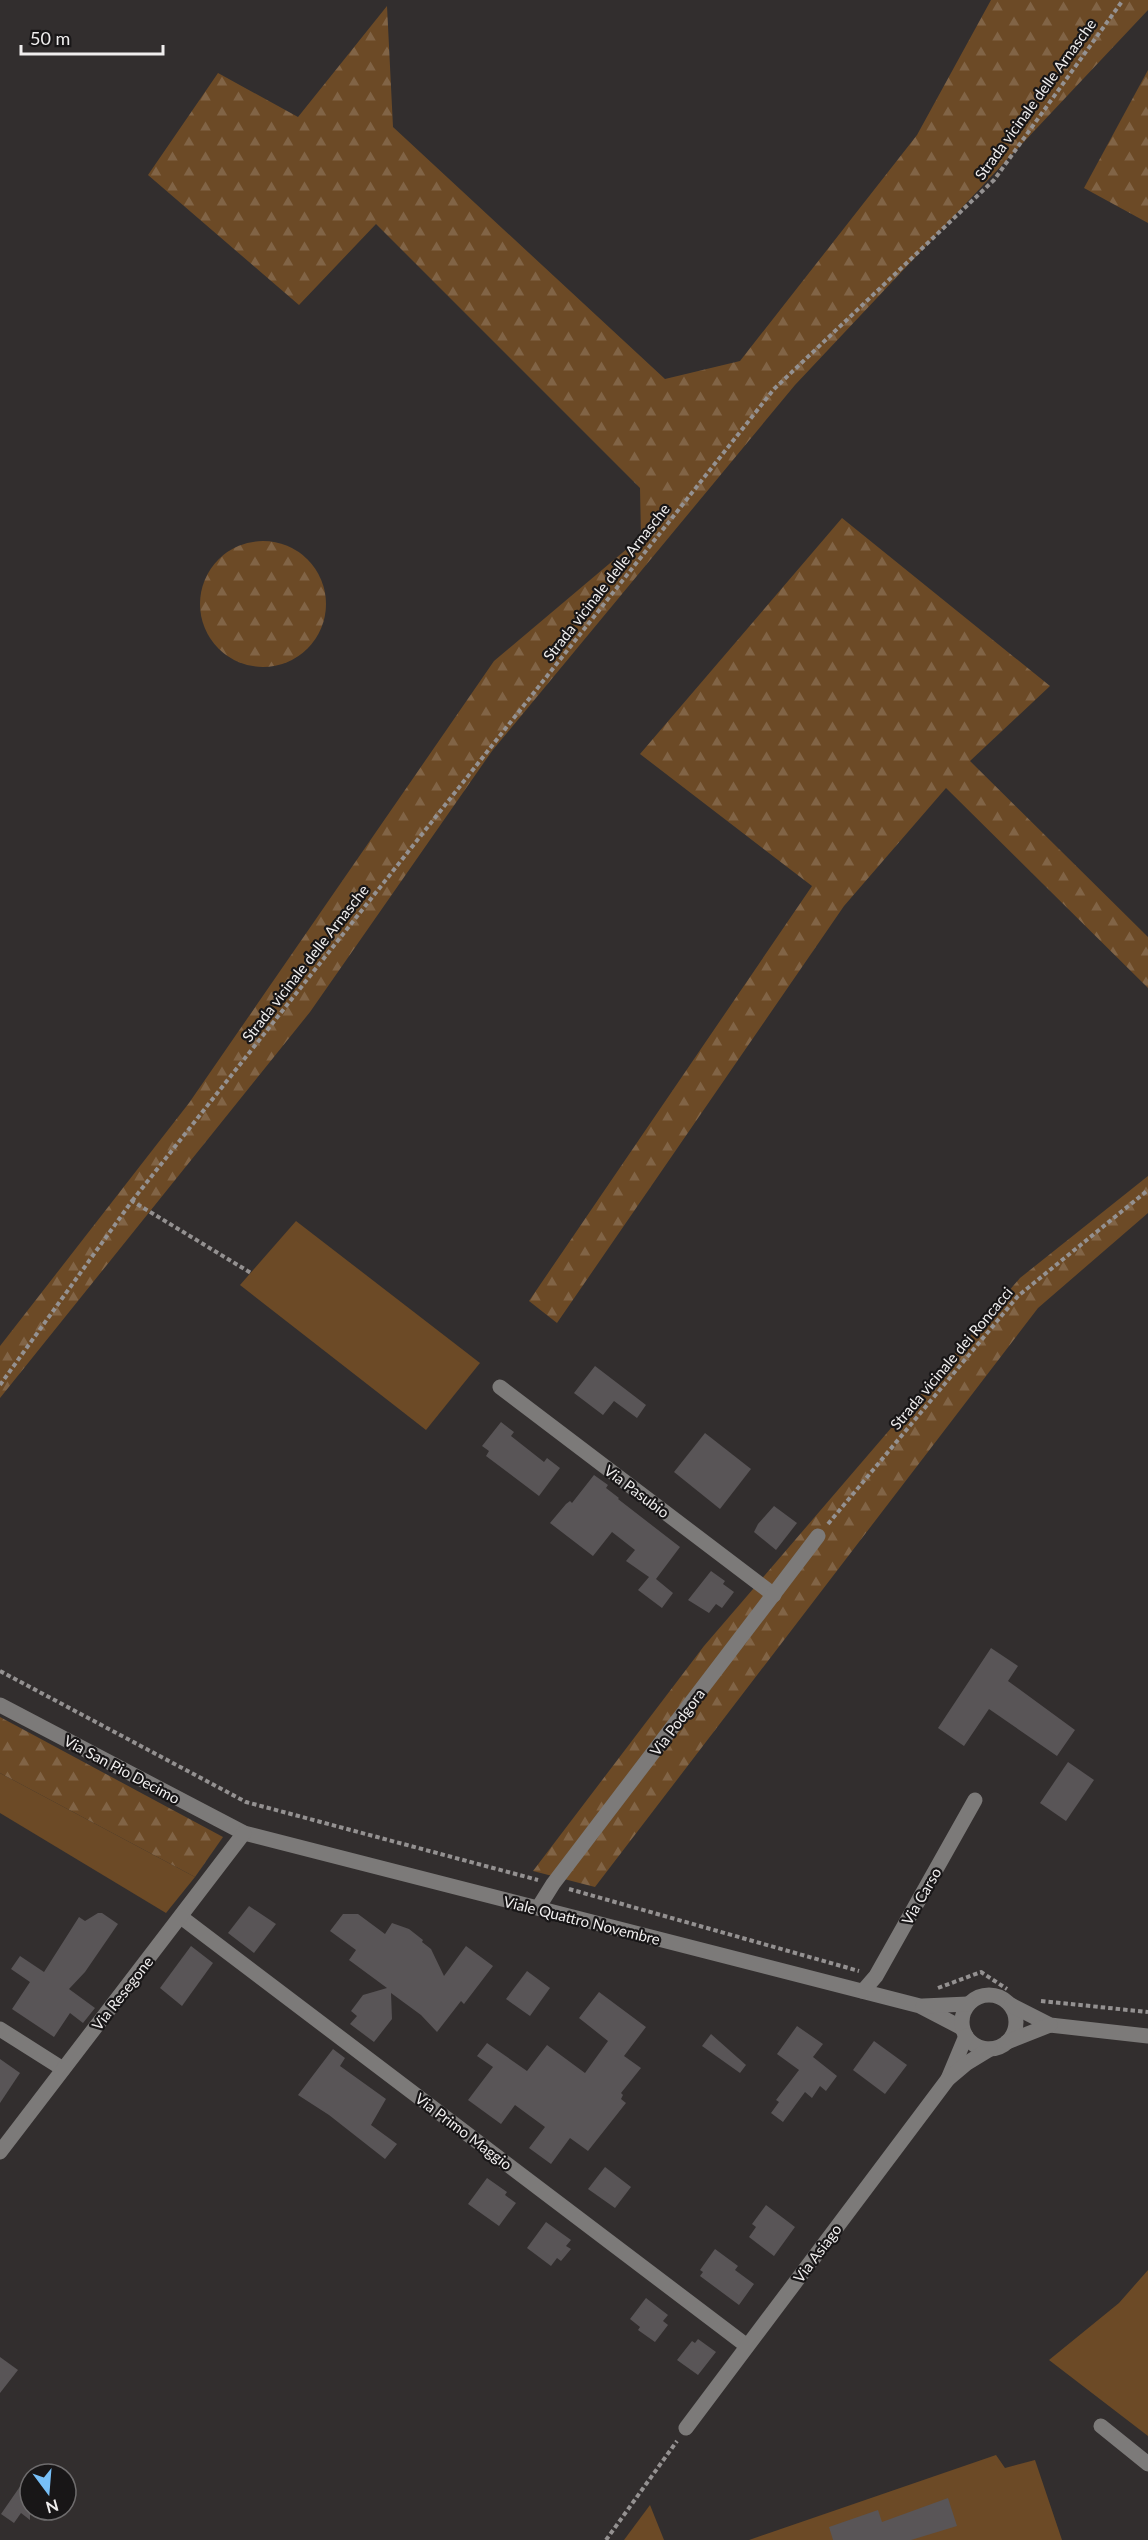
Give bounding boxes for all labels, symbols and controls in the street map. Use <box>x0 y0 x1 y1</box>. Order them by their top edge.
street label: Strada vicinale delle Arnasche <box>971 15 1100 183</box>
scale bar <box>21 18 164 56</box>
text: 50 m <box>30 27 70 49</box>
street label: Strada vicinale delle Arnasche <box>539 500 673 664</box>
street label: Strada vicinale delle Arnasche <box>238 881 372 1045</box>
street label: Strada vicinale dei Roncacci <box>886 1283 1016 1433</box>
street label: Via Pasubio <box>601 1461 673 1521</box>
street label: Via Podgora <box>646 1685 708 1759</box>
street label: Via San Pio Decimo <box>61 1731 183 1807</box>
street label: Via Carso <box>897 1864 945 1928</box>
street label: Viale Quattro Novembre <box>502 1892 662 1948</box>
street label: Via Resegone <box>88 1952 156 2034</box>
street label: Via Primo Maggio <box>412 2089 516 2173</box>
street label: Via Asiago <box>789 2220 845 2286</box>
north arrow <box>18 2462 78 2522</box>
text: N <box>44 2496 61 2518</box>

